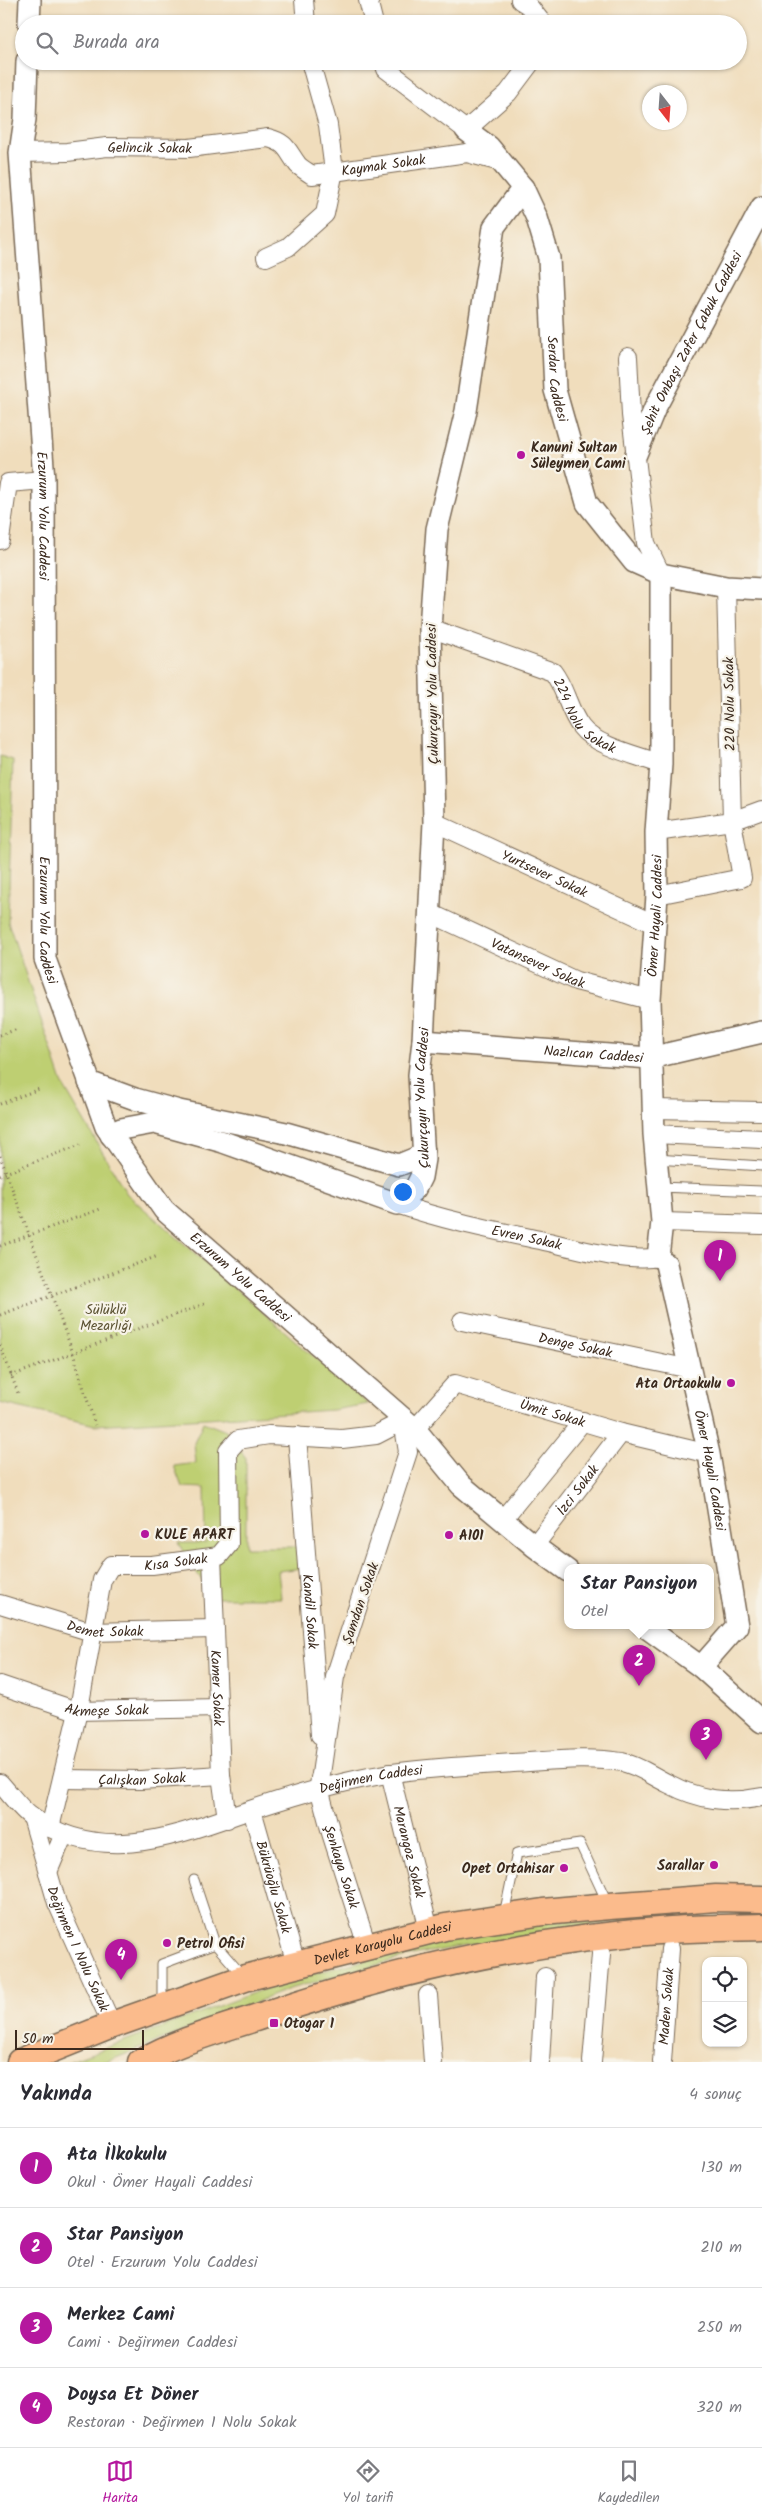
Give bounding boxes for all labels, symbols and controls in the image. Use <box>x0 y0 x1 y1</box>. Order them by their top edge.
search box <box>15 15 747 70</box>
text: Burada ara <box>73 28 160 58</box>
icon: search <box>33 29 61 57</box>
north arrow <box>642 85 687 130</box>
street label: Gelincik Sokak <box>107 137 192 160</box>
street label: Kaymak Sokak <box>340 149 427 183</box>
street label: Şehit Onbaşı Zafer Çabuk Caddesi <box>635 247 749 438</box>
street label: Serdar Caddesi <box>541 335 574 425</box>
place label: Kanuni Sultan Süleymen Cami <box>531 437 626 475</box>
marker: Kanuni Sultan Süleymen Cami <box>515 449 527 461</box>
street label: Erzurum Yolu Caddesi <box>30 451 54 581</box>
street label: Çukurçayır Yolu Caddesi <box>421 623 445 765</box>
street label: 220 Nolu Sokak <box>718 656 742 751</box>
street label: 224 Nolu Sokak <box>547 674 619 760</box>
street label: Yurtsever Sokak <box>497 845 592 904</box>
street label: Ömer Hayali Caddesi <box>642 854 669 978</box>
street label: Erzurum Yolu Caddesi <box>33 856 64 988</box>
street label: Vatansever Sokak <box>487 933 587 995</box>
street label: Çukurçayır Yolu Caddesi <box>409 1026 436 1170</box>
street label: Nazlıcan Caddesi <box>543 1040 645 1070</box>
your location <box>390 1179 416 1205</box>
street label: Evren Sokak <box>489 1220 564 1257</box>
street label: Erzurum Yolu Caddesi <box>184 1227 296 1329</box>
pin: 1 <box>704 1240 736 1281</box>
park label: Sülüklü Mezarlığı <box>80 1299 132 1337</box>
street label: Denge Sokak <box>536 1327 615 1364</box>
place label: Ata Ortaokulu <box>636 1373 721 1395</box>
marker: Ata Ortaokulu <box>725 1377 737 1389</box>
street label: Ümit Sokak <box>517 1394 588 1434</box>
street label: Ömer Hayali Caddesi <box>687 1408 731 1533</box>
street label: İzci Sokak <box>551 1460 605 1521</box>
place label: KULE APART <box>155 1524 235 1546</box>
place label: A101 <box>459 1525 484 1547</box>
marker: KULE APART <box>139 1528 151 1540</box>
marker: A101 <box>443 1529 455 1541</box>
street label: Kısa Sokak <box>144 1548 209 1577</box>
street label: Şamdan Sokak <box>337 1559 385 1647</box>
popup <box>564 1564 714 1629</box>
text: Star Pansiyon <box>581 1569 697 1599</box>
street label: Kandil Sokak <box>296 1573 323 1650</box>
text: Otel <box>581 1599 608 1624</box>
street label: Demet Sokak <box>64 1615 144 1644</box>
pin: 2 <box>623 1645 655 1686</box>
street label: Kamer Sokak <box>204 1649 229 1727</box>
street label: Akmeşe Sokak <box>62 1698 149 1723</box>
pin: 3 <box>690 1719 722 1760</box>
street label: Değirmen Caddesi <box>317 1759 424 1800</box>
street label: Çalışkan Sokak <box>98 1767 187 1792</box>
street label: Marangoz Sokak <box>386 1803 431 1901</box>
street label: Şenkaya Sokak <box>317 1823 365 1912</box>
street label: Bükrüoğlu Sokak <box>249 1838 297 1937</box>
place label: Sarallar <box>657 1855 705 1877</box>
place label: Opet Ortahisar <box>462 1858 555 1880</box>
marker: Sarallar <box>708 1859 720 1871</box>
marker: Opet Ortahisar <box>558 1862 570 1874</box>
street label: Değirmen 1 Nolu Sokak <box>41 1884 115 2016</box>
street label: Devlet Karayolu Caddesi <box>311 1916 453 1972</box>
place label: Petrol Ofisi <box>177 1933 245 1955</box>
marker: Petrol Ofisi <box>161 1937 173 1949</box>
pin: 4 <box>105 1939 137 1980</box>
map controls <box>702 1957 747 2047</box>
button: locate <box>702 1957 747 2002</box>
street label: Maden Sokak <box>653 1966 681 2046</box>
button: layers <box>702 2002 747 2047</box>
place label: Otogar 1 <box>284 2013 335 2035</box>
marker: Otogar 1 <box>268 2017 280 2029</box>
scale bar <box>15 2027 144 2050</box>
text: 50 m <box>22 2028 53 2050</box>
text: Yakında <box>20 2078 92 2111</box>
text: 4 sonuç <box>689 2082 742 2107</box>
text: Ata İlkokulu <box>67 2140 166 2170</box>
text: 1 <box>34 2155 38 2180</box>
text: 130 m <box>701 2155 742 2180</box>
text: Okul · Ömer Hayali Caddesi <box>67 2170 252 2195</box>
text: Star Pansiyon <box>67 2220 183 2250</box>
text: 2 <box>31 2235 41 2260</box>
text: 210 m <box>701 2235 742 2260</box>
text: Otel · Erzurum Yolu Caddesi <box>67 2250 258 2275</box>
text: Merkez Cami <box>67 2300 175 2330</box>
text: 3 <box>32 2315 40 2340</box>
text: 250 m <box>697 2315 742 2340</box>
text: Cami · Değirmen Caddesi <box>67 2330 237 2355</box>
text: Doysa Et Döner <box>67 2380 198 2410</box>
text: 4 <box>32 2395 40 2420</box>
text: 320 m <box>696 2395 742 2420</box>
text: Restoran · Değirmen 1 Nolu Sokak <box>67 2410 297 2435</box>
tab: Harita <box>102 2457 138 2509</box>
tab: Yol tarifi <box>342 2457 393 2509</box>
tab: Kaydedilen <box>598 2457 660 2509</box>

